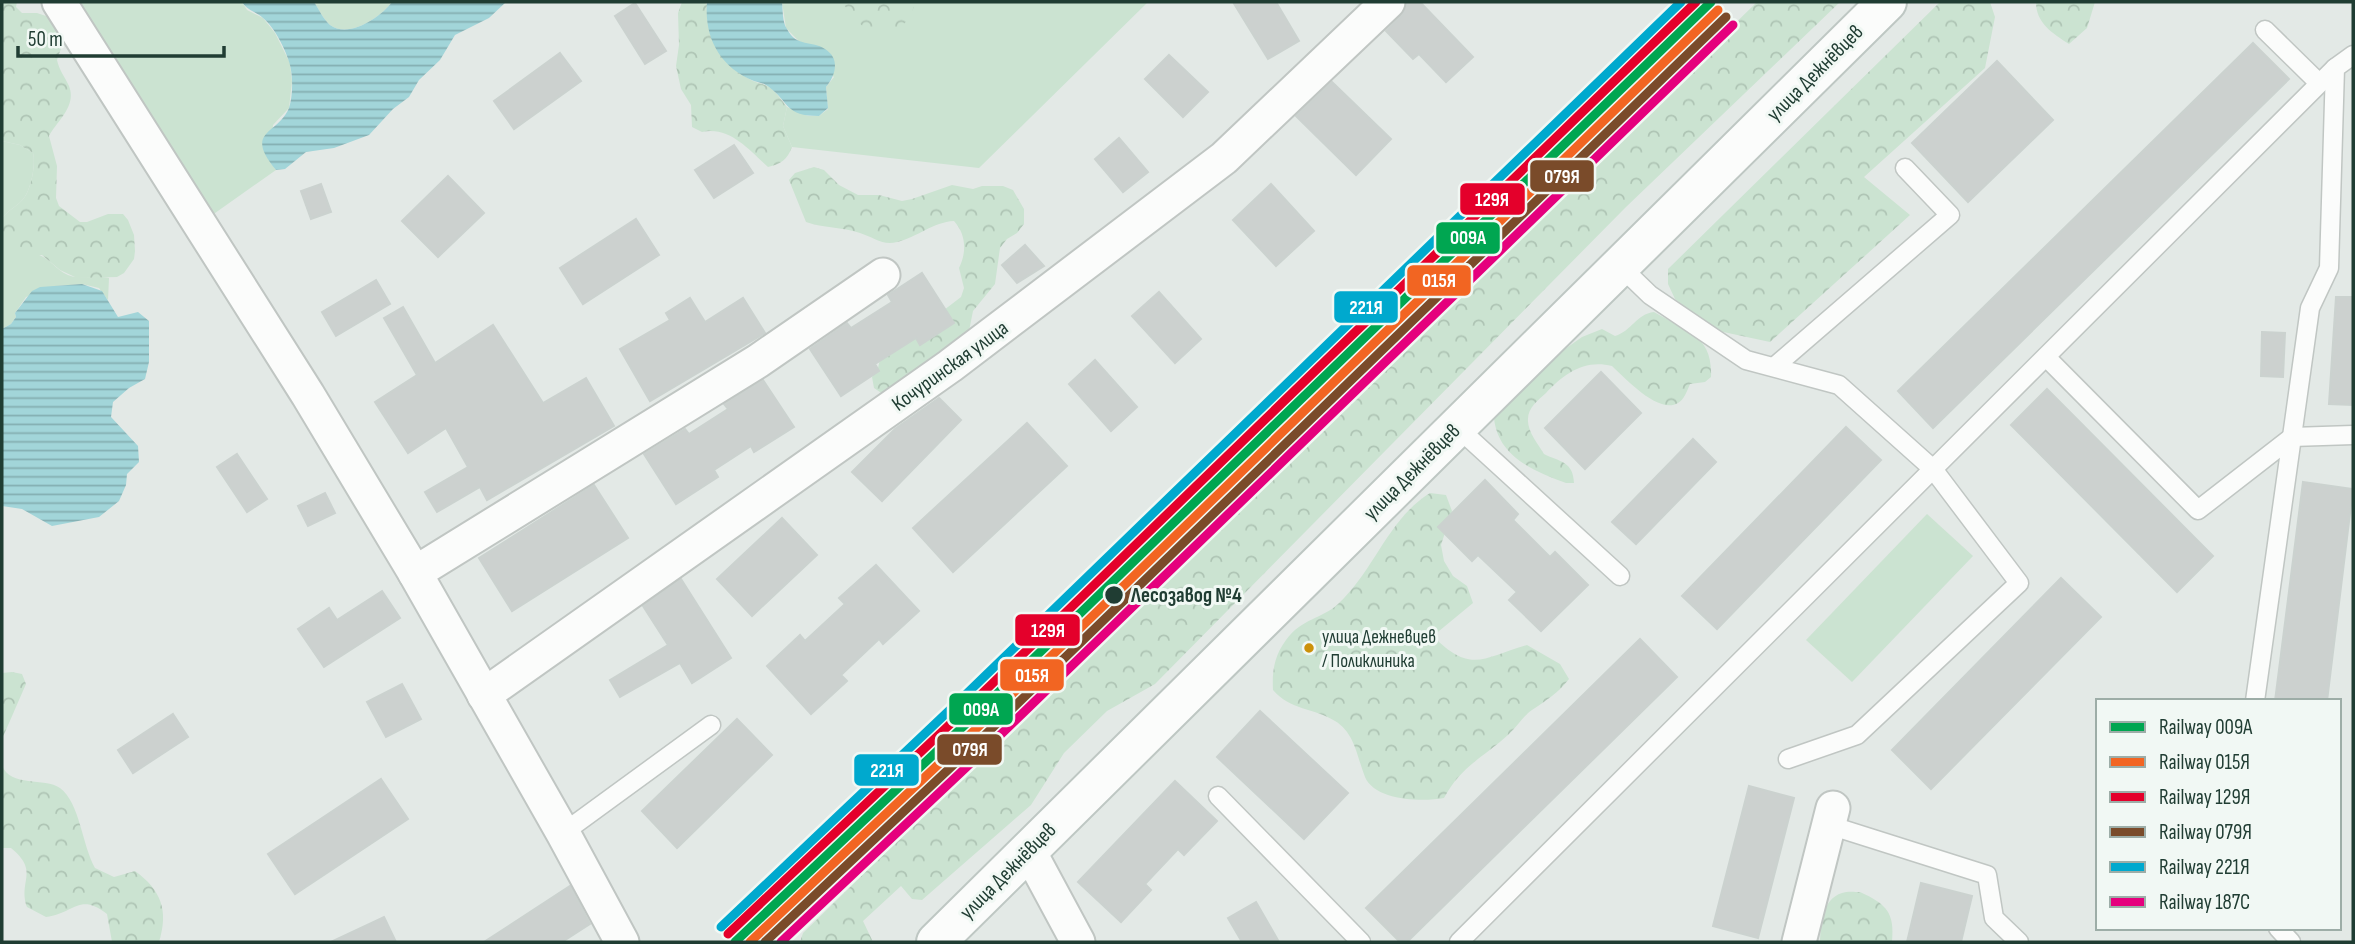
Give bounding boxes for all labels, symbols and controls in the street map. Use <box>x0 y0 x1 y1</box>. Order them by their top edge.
scale bar <box>18 14 224 58</box>
street label: улица Дежнёвцев <box>1762 20 1868 126</box>
text: 50 m <box>28 27 63 52</box>
line badge: 079Я <box>1529 159 1595 193</box>
text: 079Я <box>1544 166 1580 189</box>
line badge: 129Я <box>1459 182 1526 216</box>
text: 129Я <box>1475 189 1509 212</box>
line badge: 009А <box>1435 221 1501 255</box>
text: 009А <box>1450 227 1487 250</box>
line badge: 015Я <box>1406 264 1472 297</box>
text: 015Я <box>1422 270 1456 293</box>
line badge: 221Я <box>1333 290 1399 324</box>
text: 221Я <box>1349 297 1383 320</box>
street label: Кочуринская улица <box>887 315 1013 417</box>
street label: улица Дежнёвцев <box>1359 419 1465 525</box>
place label: Лесозавод №4 <box>1130 583 1242 608</box>
marker: Лесозавод №4 <box>1103 584 1125 606</box>
line badge: 129Я <box>1014 613 1081 647</box>
text: 129Я <box>1031 620 1065 643</box>
place label: улица Дежневцев / Поликлиника <box>1322 626 1436 673</box>
marker: улица Дежневцев / Поликлиника <box>1302 641 1316 655</box>
line badge: 015Я <box>999 658 1065 692</box>
text: 015Я <box>1015 665 1049 688</box>
line badge: 009А <box>948 692 1014 726</box>
text: 009А <box>963 699 1000 722</box>
legend <box>2096 699 2341 930</box>
text: Railway 009А <box>2159 715 2253 740</box>
line badge: 079Я <box>936 733 1003 766</box>
text: 079Я <box>952 739 988 762</box>
text: Railway 015Я <box>2159 750 2250 775</box>
line badge: 221Я <box>853 753 920 787</box>
text: 221Я <box>870 760 904 783</box>
text: Railway 129Я <box>2159 785 2250 810</box>
street label: улица Дежнёвцев <box>955 818 1061 924</box>
text: Railway 079Я <box>2159 820 2252 845</box>
text: Railway 221Я <box>2159 855 2250 880</box>
text: Railway 187С <box>2159 890 2250 915</box>

